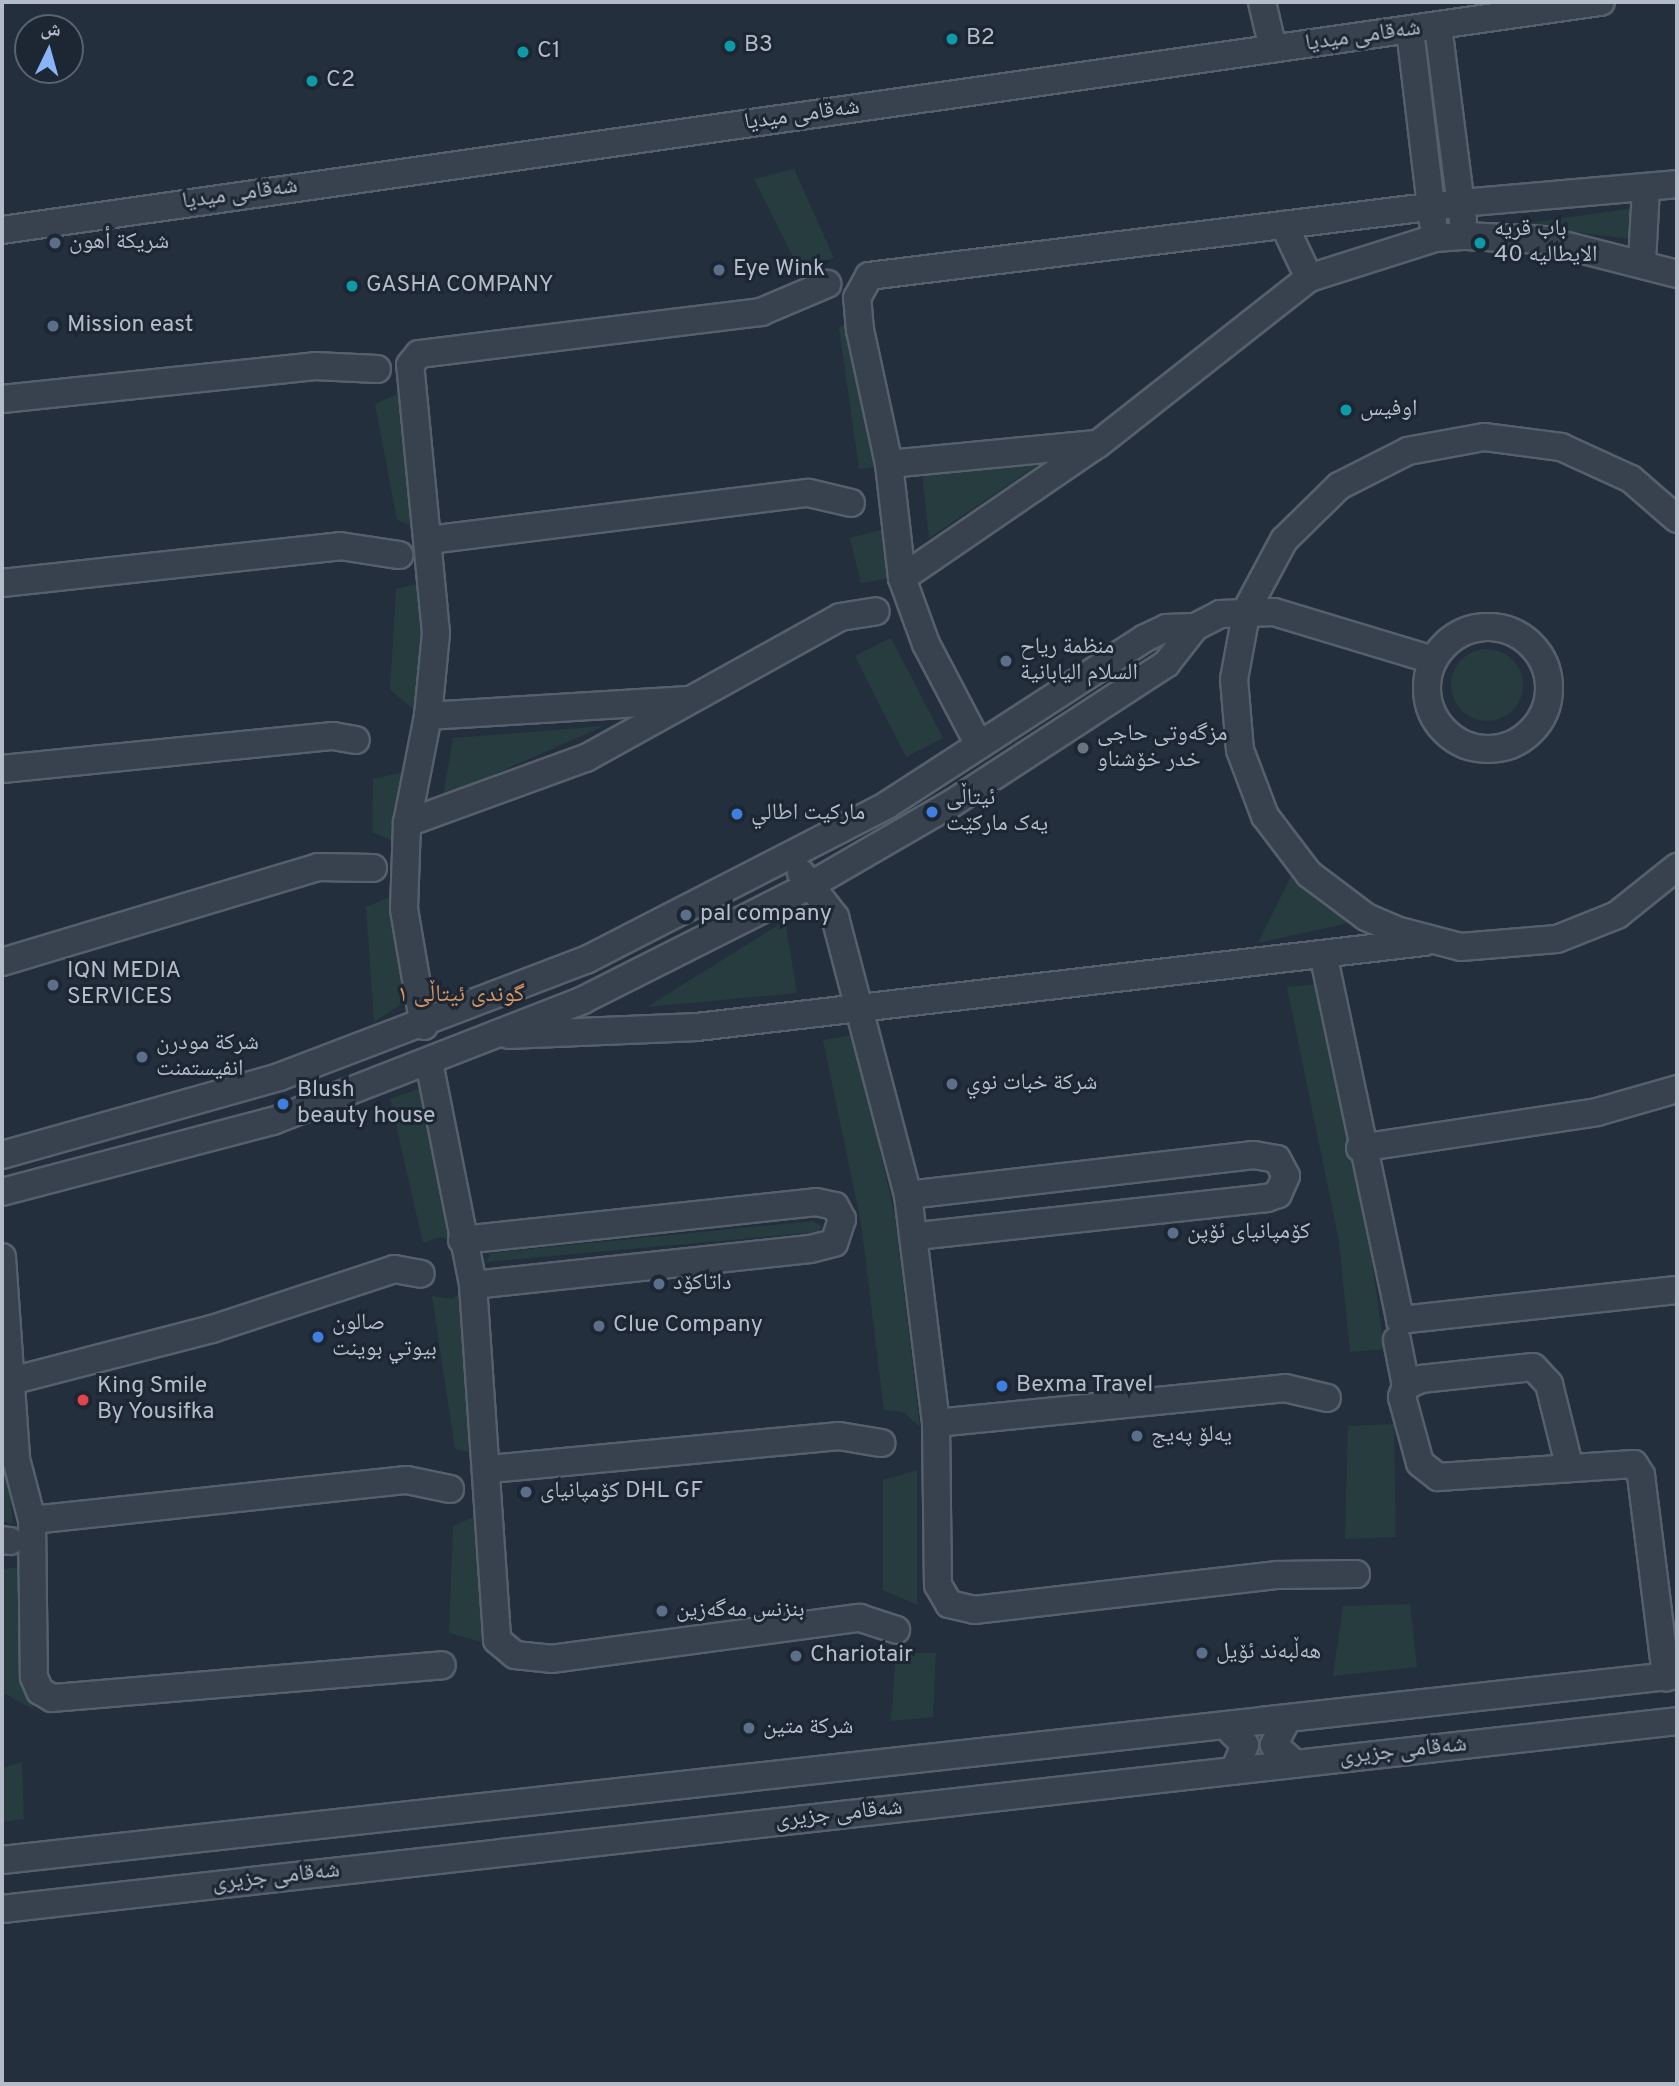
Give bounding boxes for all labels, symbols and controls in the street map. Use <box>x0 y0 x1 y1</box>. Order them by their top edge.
north arrow <box>14 14 84 84</box>
street label: شەقامی میدیا <box>1304 15 1422 59</box>
text: ش <box>40 17 62 43</box>
place label: B2 <box>966 25 995 53</box>
marker: B2 <box>944 31 960 47</box>
place label: B3 <box>744 32 773 60</box>
place label: C1 <box>537 38 560 66</box>
marker: B3 <box>722 38 738 54</box>
marker: C1 <box>515 44 531 60</box>
place label: C2 <box>326 67 355 95</box>
marker: C2 <box>304 73 320 89</box>
street label: شەقامی میدیا <box>743 94 861 138</box>
street label: شەقامی میدیا <box>181 173 299 217</box>
place label: باب قريه الايطاليه 40 <box>1494 216 1598 270</box>
place label: شريكة أهون <box>69 229 169 257</box>
marker: شريكة أهون <box>47 235 63 251</box>
marker: باب قريه الايطاليه 40 <box>1472 235 1488 251</box>
place label: Eye Wink <box>733 256 826 284</box>
marker: Eye Wink <box>711 262 727 278</box>
place label: GASHA COMPANY <box>366 272 554 300</box>
marker: GASHA COMPANY <box>344 278 360 294</box>
place label: Mission east <box>67 312 193 340</box>
marker: Mission east <box>45 318 61 334</box>
place label: اوفيس <box>1360 396 1418 424</box>
marker: اوفيس <box>1338 402 1354 418</box>
place label: منظمة رياح السلام اليابانية <box>1020 634 1138 688</box>
marker: منظمة رياح السلام اليابانية <box>998 653 1014 669</box>
place label: مزگه‌وتی حاجی خدر خۆشناو <box>1097 721 1227 775</box>
marker: مزگه‌وتی حاجی خدر خۆشناو <box>1075 740 1091 756</box>
place label: ئیتاڵی یەک مارکێت <box>946 785 1048 839</box>
place label: ماركيت اطالي <box>751 800 865 828</box>
marker: ئیتاڵی یەک مارکێت <box>924 804 940 820</box>
marker: ماركيت اطالي <box>729 806 745 822</box>
place label: pal company <box>700 901 832 929</box>
marker: pal company <box>678 907 694 923</box>
place label: IQN MEDIA SERVICES <box>67 958 181 1012</box>
marker: IQN MEDIA SERVICES <box>45 977 61 993</box>
district label: گوندی ئیتاڵی ١ <box>397 982 525 1010</box>
place label: شركة مودرن انفيستمنت <box>156 1030 259 1084</box>
marker: شركة مودرن انفيستمنت <box>134 1049 150 1065</box>
place label: شركة خبات نوي <box>966 1070 1097 1098</box>
marker: شركة خبات نوي <box>944 1076 960 1092</box>
place label: Blush beauty house <box>297 1077 435 1131</box>
marker: Blush beauty house <box>275 1096 291 1112</box>
place label: کۆمپانیای ئۆپن <box>1187 1219 1310 1247</box>
marker: کۆمپانیای ئۆپن <box>1165 1225 1181 1241</box>
place label: داتاکۆد <box>673 1270 732 1298</box>
marker: داتاکۆد <box>651 1276 667 1292</box>
place label: صالون بيوتي بوينت <box>332 1310 437 1364</box>
place label: Clue Company <box>613 1312 763 1340</box>
marker: Clue Company <box>591 1318 607 1334</box>
marker: صالون بيوتي بوينت <box>310 1329 326 1345</box>
place label: Bexma Travel <box>1016 1372 1154 1400</box>
place label: King Smile By Yousifka <box>97 1373 215 1427</box>
marker: Bexma Travel <box>994 1378 1010 1394</box>
marker: King Smile By Yousifka <box>75 1392 91 1408</box>
place label: یەلۆ پەیج <box>1151 1422 1232 1450</box>
marker: یەلۆ پەیج <box>1129 1428 1145 1444</box>
place label: کۆمپانیای DHL GF <box>540 1478 704 1506</box>
marker: کۆمپانیای DHL GF <box>518 1484 534 1500</box>
place label: بنزنس مەگەزین <box>676 1597 805 1625</box>
marker: بنزنس مەگەزین <box>654 1603 670 1619</box>
place label: هەڵبەند ئۆیل <box>1216 1639 1321 1667</box>
place label: Chariotair <box>810 1642 913 1670</box>
marker: هەڵبەند ئۆیل <box>1194 1645 1210 1661</box>
marker: Chariotair <box>788 1648 804 1664</box>
place label: شرکة متین <box>763 1714 853 1742</box>
marker: شرکة متین <box>741 1720 757 1736</box>
street label: شەقامی جزیری <box>1338 1732 1468 1772</box>
street label: شەقامی جزیری <box>774 1795 904 1835</box>
street label: شەقامی جزیری <box>211 1858 341 1898</box>

